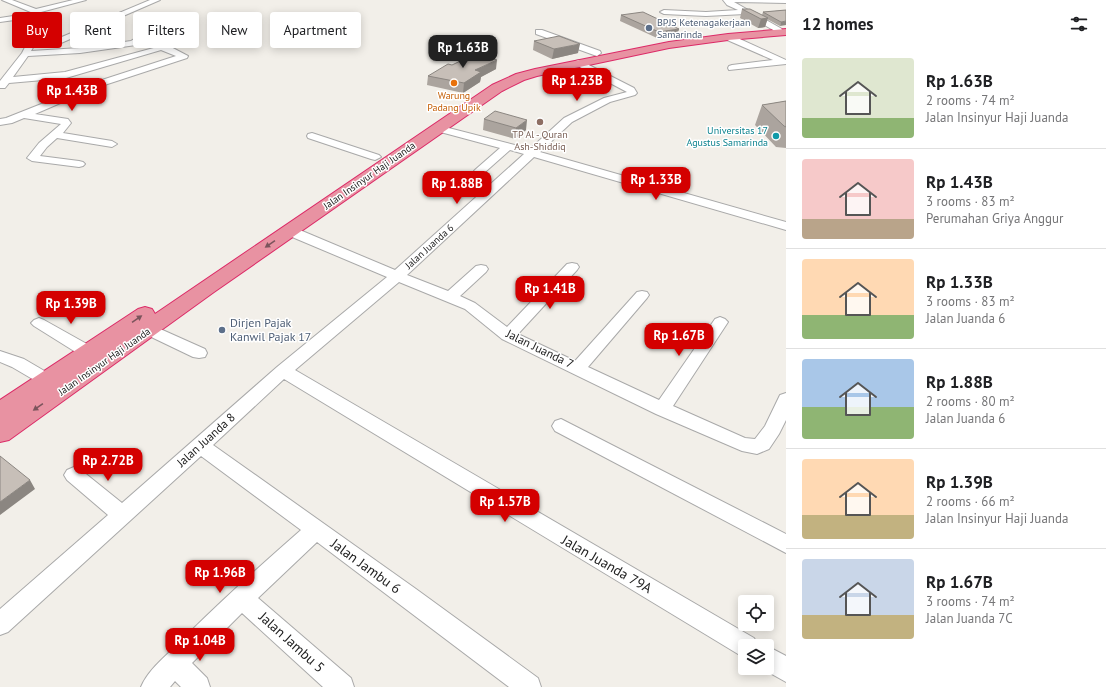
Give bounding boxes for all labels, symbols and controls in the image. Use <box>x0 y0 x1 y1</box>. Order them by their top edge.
chip: Buy <box>12 12 62 48</box>
chip: Rent <box>70 12 125 48</box>
chip: Filters <box>133 12 199 48</box>
chip: New <box>207 12 262 48</box>
chip: Apartment <box>270 12 361 48</box>
text: 12 homes <box>802 13 873 35</box>
icon: filters <box>1068 13 1090 35</box>
place label: BPJS Ketenagakerjaan Samarinda <box>657 16 750 41</box>
marker: BPJS Ketenagakerjaan Samarinda <box>644 23 654 33</box>
pin: Rp 1.63B <box>422 35 504 69</box>
text: Rp 1.63B <box>437 39 489 56</box>
pin: Rp 1.23B <box>536 68 618 102</box>
text: Rp 1.63B <box>926 70 993 92</box>
text: Rp 1.23B <box>551 72 603 89</box>
icon: home <box>834 74 882 122</box>
pin: Rp 1.43B <box>31 78 113 112</box>
marker: Warung Padang Upik <box>449 78 459 88</box>
text: Rp 1.43B <box>46 82 98 99</box>
place label: Warung Padang Upik <box>427 89 481 114</box>
text: 2 rooms · 74 m² <box>926 92 1015 109</box>
text: Jalan Insinyur Haji Juanda <box>926 109 1068 126</box>
marker: TP Al - Quran Ash-Shiddiq <box>535 117 545 127</box>
place label: Universitas 17 Agustus Samarinda <box>686 124 768 149</box>
place label: TP Al - Quran Ash-Shiddiq <box>512 128 568 153</box>
marker: Universitas 17 Agustus Samarinda <box>771 131 781 141</box>
street label: Jalan Insinyur Haji Juanda <box>320 139 418 213</box>
pin: Rp 1.33B <box>615 167 697 201</box>
pin: Rp 1.88B <box>416 171 498 205</box>
text: Rp 1.33B <box>630 171 682 188</box>
text: Rp 1.43B <box>926 171 993 193</box>
text: Rp 1.88B <box>431 175 483 192</box>
icon: home <box>834 175 882 223</box>
text: 3 rooms · 83 m² <box>926 193 1015 210</box>
text: Perumahan Griya Anggur <box>926 210 1064 227</box>
street label: Jalan Juanda 6 <box>402 221 456 272</box>
one-way arrow <box>265 240 276 248</box>
text: Rp 1.33B <box>926 271 993 293</box>
icon: home <box>834 275 882 323</box>
pin: Rp 1.41B <box>509 276 591 310</box>
text: Rp 1.41B <box>524 280 576 297</box>
pin: Rp 1.39B <box>30 291 112 325</box>
text: 3 rooms · 83 m² <box>926 293 1015 310</box>
text: Rp 1.39B <box>45 295 97 312</box>
text: Jalan Juanda 6 <box>926 310 1005 327</box>
one-way arrow <box>131 315 142 323</box>
place label: Dirjen Pajak Kanwil Pajak 17 <box>230 315 311 344</box>
pin: Rp 1.67B <box>638 323 720 357</box>
street label: Jalan Insinyur Haji Juanda <box>55 325 153 399</box>
marker: Dirjen Pajak Kanwil Pajak 17 <box>217 325 227 335</box>
street label: Jalan Juanda 7 <box>503 325 576 371</box>
text: Rp 1.67B <box>653 327 705 344</box>
text: Rp 1.88B <box>926 371 993 393</box>
icon: home <box>834 375 882 423</box>
text: 2 rooms · 80 m² <box>926 393 1015 410</box>
one-way arrow <box>32 403 43 411</box>
street label: Jalan Juanda 8 <box>173 410 238 470</box>
text: Jalan Juanda 6 <box>926 410 1005 427</box>
pin: Rp 2.72B <box>67 448 149 482</box>
text: Rp 2.72B <box>82 452 134 469</box>
text: Rp 1.39B <box>926 471 993 493</box>
icon: home <box>834 475 882 523</box>
pin: Rp 1.57B <box>464 489 546 523</box>
text: Rp 1.57B <box>479 493 531 510</box>
text: 2 rooms · 66 m² <box>926 493 1015 510</box>
text: Jalan Insinyur Haji Juanda <box>926 510 1068 527</box>
street label: Jalan Juanda 79A <box>558 530 656 598</box>
street label: Jalan Jambu 6 <box>327 534 405 597</box>
pin: Rp 1.96B <box>179 560 261 594</box>
text: Rp 1.96B <box>194 564 246 581</box>
text: Rp 1.67B <box>926 571 993 593</box>
icon: home <box>834 575 882 623</box>
text: 3 rooms · 74 m² <box>926 593 1015 610</box>
map controls <box>738 595 774 675</box>
button: locate <box>738 595 774 631</box>
street label: Jalan Jambu 5 <box>255 607 329 676</box>
text: Jalan Juanda 7C <box>926 610 1013 627</box>
pin: Rp 1.04B <box>159 628 241 662</box>
text: Rp 1.04B <box>174 632 226 649</box>
button: layers <box>738 639 774 675</box>

